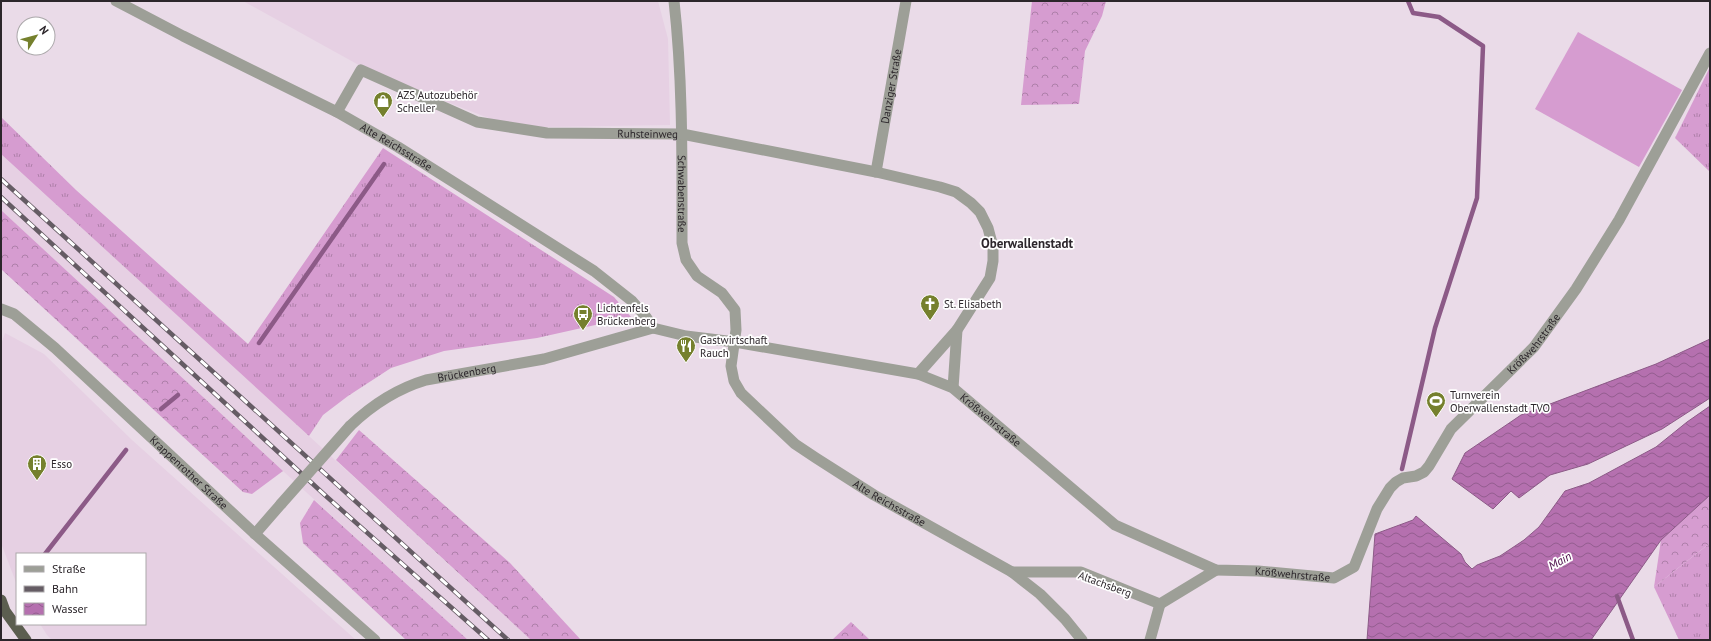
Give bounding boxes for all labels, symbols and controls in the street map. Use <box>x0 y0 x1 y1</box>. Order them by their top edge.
north arrow <box>16 16 56 56</box>
text: N <box>36 23 52 37</box>
street label: Danziger Straße <box>878 47 905 125</box>
place label: AZS Autozubehör Scheller <box>397 88 478 115</box>
shop icon: AZS Autozubehör Scheller <box>372 90 394 118</box>
street label: Alte Reichsstraße <box>358 120 435 174</box>
street label: Ruhsteinweg <box>617 127 678 141</box>
street label: Schwabenstraße <box>675 155 689 233</box>
district label: Oberwallenstadt <box>981 235 1073 252</box>
church icon: St. Elisabeth <box>919 293 941 321</box>
place label: St. Elisabeth <box>944 297 1002 311</box>
place label: Lichtenfels Brückenberg <box>597 301 656 328</box>
bus stop icon: Lichtenfels Brückenberg <box>572 303 594 331</box>
street label: Krößwehrstraße <box>1504 310 1563 377</box>
place label: Gastwirtschaft Rauch <box>700 333 768 360</box>
restaurant icon: Gastwirtschaft Rauch <box>675 335 697 363</box>
street label: Brückenberg <box>436 361 497 385</box>
place label: Turnverein Oberwallenstadt TVO <box>1450 388 1550 415</box>
street label: Krößwehrstraße <box>957 390 1024 450</box>
sports icon: Turnverein Oberwallenstadt TVO <box>1425 390 1447 418</box>
street label: Krappenrother Straße <box>147 433 231 513</box>
building icon: Esso <box>26 453 48 481</box>
place label: Esso <box>51 457 72 471</box>
street label: Alte Reichsstraße <box>850 476 929 530</box>
water label: Main <box>1546 548 1574 573</box>
legend <box>16 553 146 625</box>
text: Straße <box>52 561 86 576</box>
street label: Krößwehrstraße <box>1255 564 1331 585</box>
street label: Altachsberg <box>1076 568 1134 600</box>
text: Bahn <box>52 581 78 596</box>
text: Wasser <box>52 601 88 616</box>

